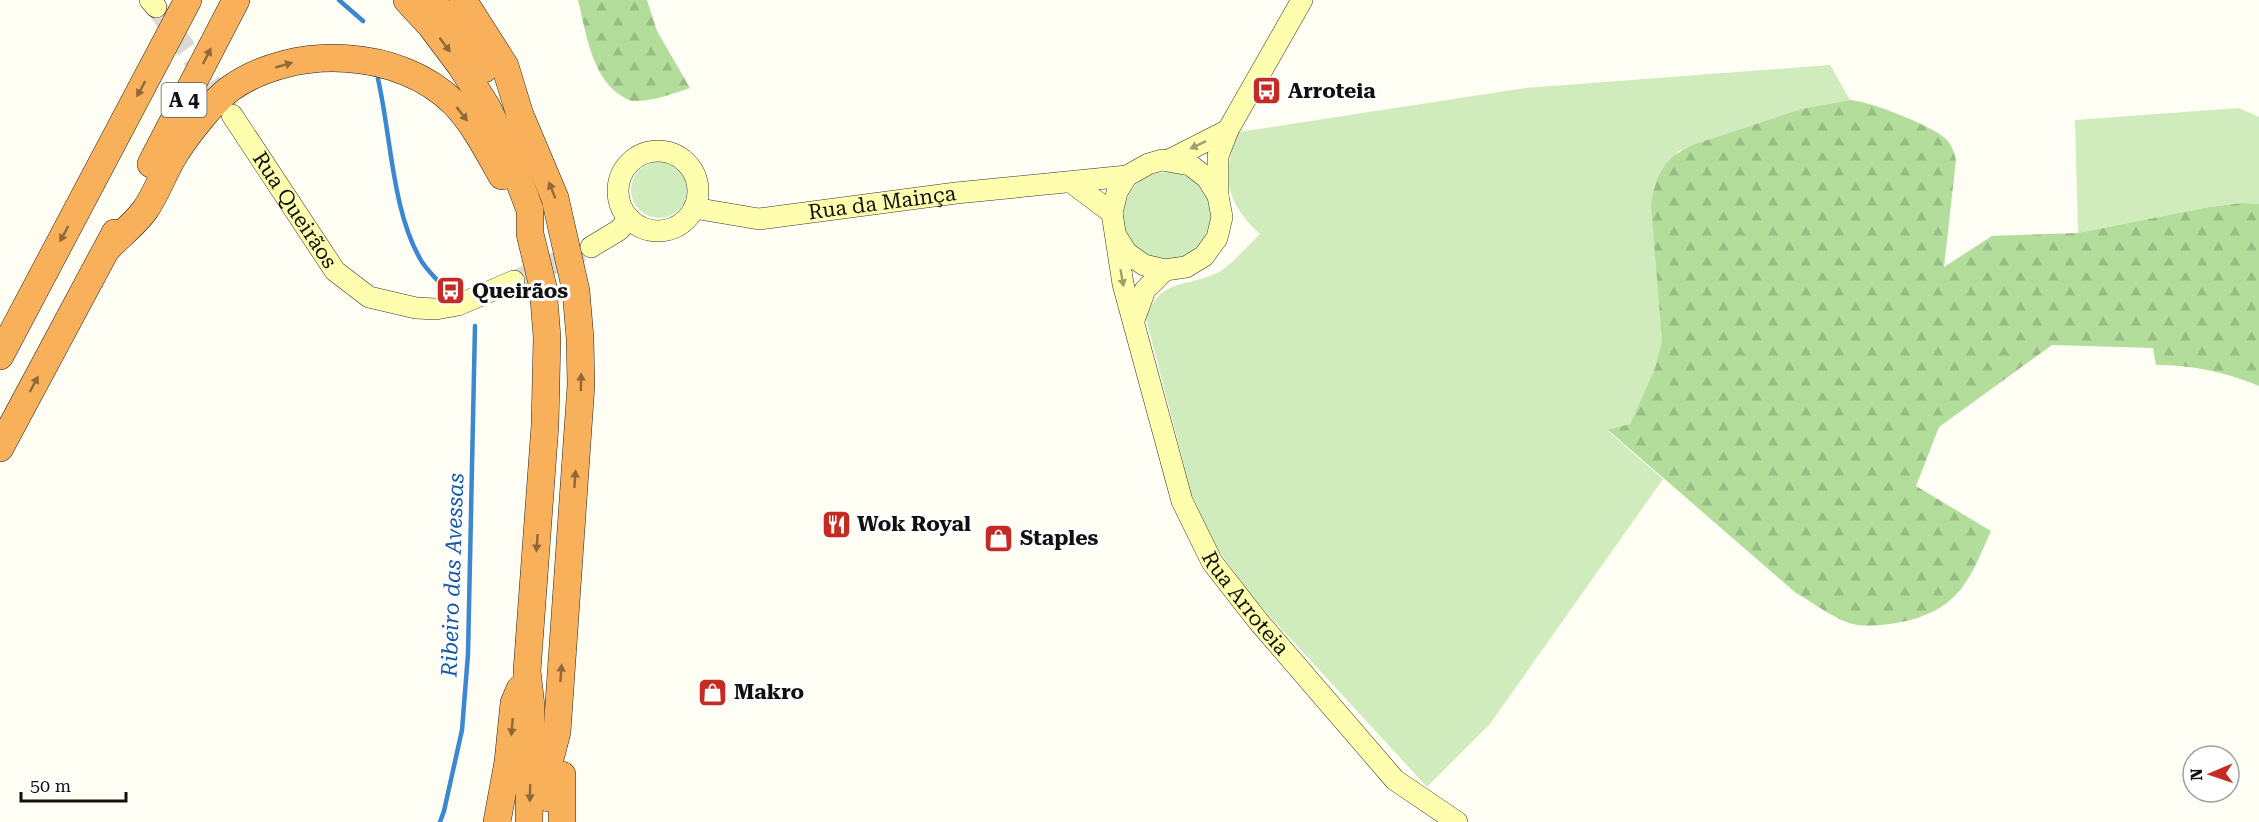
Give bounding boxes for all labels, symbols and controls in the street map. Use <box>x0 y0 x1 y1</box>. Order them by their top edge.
one-way arrow <box>439 36 451 52</box>
one-way arrow <box>202 47 212 64</box>
one-way arrow <box>275 60 293 69</box>
bus stop icon: Arroteia <box>1251 75 1283 107</box>
place label: Arroteia <box>1288 79 1376 103</box>
one-way arrow <box>136 80 146 97</box>
road number: A 4 <box>162 83 207 117</box>
one-way arrow <box>455 106 467 121</box>
one-way arrow <box>1189 139 1207 149</box>
street label: Rua Queirãos <box>248 147 342 273</box>
one-way arrow <box>547 181 557 199</box>
street label: Rua da Mainça <box>807 181 958 224</box>
one-way arrow <box>59 226 69 243</box>
one-way arrow <box>1118 268 1127 287</box>
bus stop icon: Queirãos <box>435 275 467 307</box>
place label: Queirãos <box>472 279 568 303</box>
one-way arrow <box>576 373 585 392</box>
one-way arrow <box>30 375 39 392</box>
one-way arrow <box>570 469 580 488</box>
water label: Ribeiro das Avessas <box>436 473 469 678</box>
restaurant icon: Wok Royal <box>820 508 852 540</box>
place label: Wok Royal <box>857 512 971 536</box>
shop icon: Staples <box>983 522 1015 554</box>
place label: Staples <box>1020 526 1099 550</box>
one-way arrow <box>532 534 541 553</box>
street label: Rua Arroteia <box>1197 548 1294 660</box>
one-way arrow <box>556 664 566 683</box>
shop icon: Makro <box>697 676 729 708</box>
place label: Makro <box>734 680 804 704</box>
one-way arrow <box>507 718 517 737</box>
north arrow <box>2181 744 2241 804</box>
scale bar <box>21 765 126 803</box>
text: N <box>2187 768 2206 781</box>
text: 50 m <box>30 775 71 796</box>
one-way arrow <box>525 783 534 802</box>

